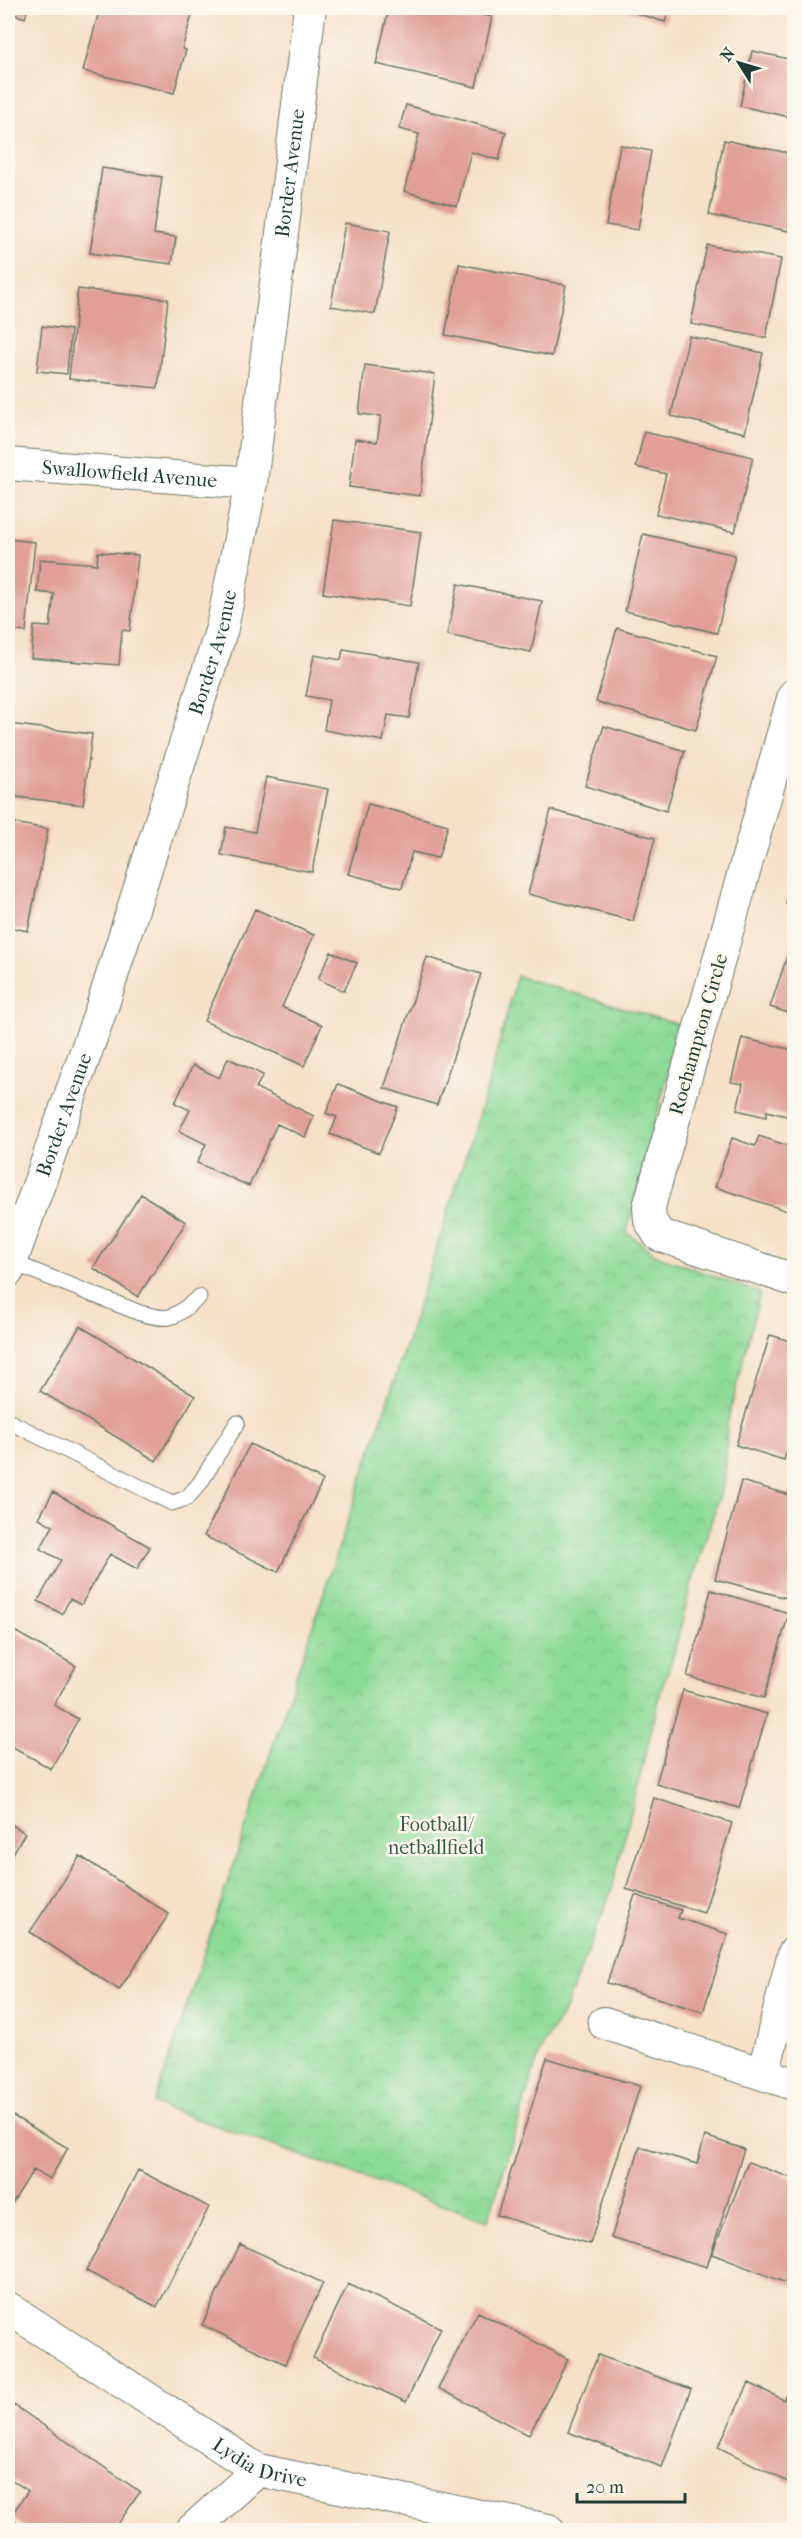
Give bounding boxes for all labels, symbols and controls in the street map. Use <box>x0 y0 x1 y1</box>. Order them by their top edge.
north arrow <box>709 33 769 93</box>
text: N <box>716 43 739 65</box>
street label: Border Avenue <box>271 107 309 239</box>
street label: Swallowfield Avenue <box>41 456 218 492</box>
street label: Border Avenue <box>184 588 241 718</box>
street label: Roehampton Circle <box>664 951 733 1118</box>
street label: Border Avenue <box>32 1050 97 1180</box>
park label: Football/ netballfield <box>388 1813 485 1859</box>
street label: Lydia Drive <box>208 2433 309 2492</box>
scale bar <box>577 2466 685 2504</box>
text: 20 m <box>586 2477 624 2498</box>

